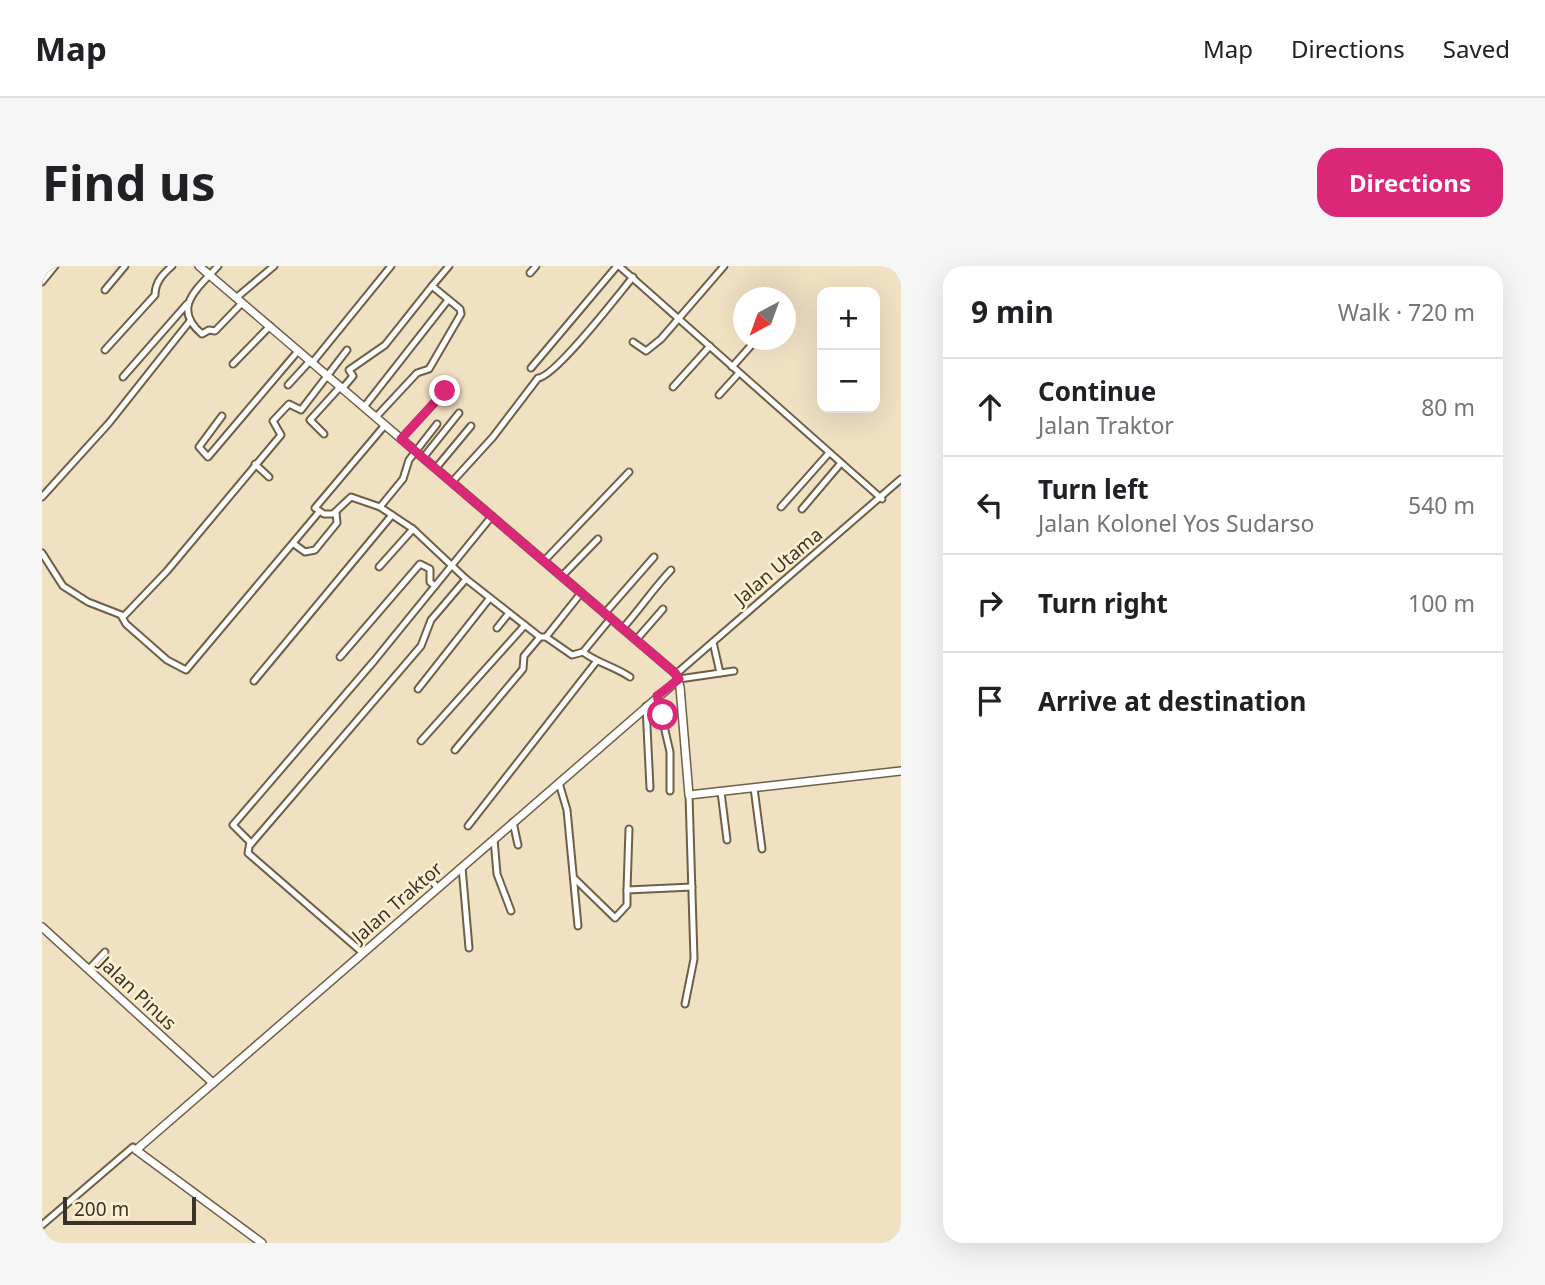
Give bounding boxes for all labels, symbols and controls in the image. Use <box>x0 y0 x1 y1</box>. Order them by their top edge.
text: Map <box>35 26 107 71</box>
text: Map <box>1203 32 1253 65</box>
text: Directions <box>1291 32 1405 65</box>
text: Saved <box>1443 32 1510 65</box>
button: Directions <box>1317 148 1503 217</box>
text: Find us <box>42 149 216 215</box>
north arrow <box>733 287 796 350</box>
map controls <box>817 287 880 413</box>
button: + <box>817 287 880 350</box>
text: 9 min <box>971 291 1054 332</box>
text: Walk · 720 m <box>1338 296 1475 328</box>
button: − <box>817 350 880 413</box>
text: Continue <box>1038 373 1156 409</box>
route end <box>429 375 460 406</box>
icon: ahead <box>971 388 1009 426</box>
text: 80 m <box>1421 391 1475 423</box>
text: Jalan Traktor <box>1038 409 1174 441</box>
text: Turn left <box>1038 471 1149 507</box>
icon: left <box>971 486 1009 524</box>
text: 540 m <box>1408 489 1475 521</box>
text: Jalan Kolonel Yos Sudarso <box>1038 507 1314 539</box>
street label: Jalan Utama <box>727 521 828 612</box>
icon: right <box>971 584 1009 622</box>
text: Turn right <box>1038 585 1168 621</box>
text: 100 m <box>1408 587 1475 619</box>
icon: arrive <box>971 682 1009 720</box>
text: Arrive at destination <box>1038 683 1307 719</box>
route start <box>647 699 678 730</box>
street label: Jalan Traktor <box>345 855 448 950</box>
street label: Jalan Pinus <box>92 949 182 1036</box>
scale bar <box>63 1194 196 1226</box>
text: 200 m <box>74 1196 129 1222</box>

